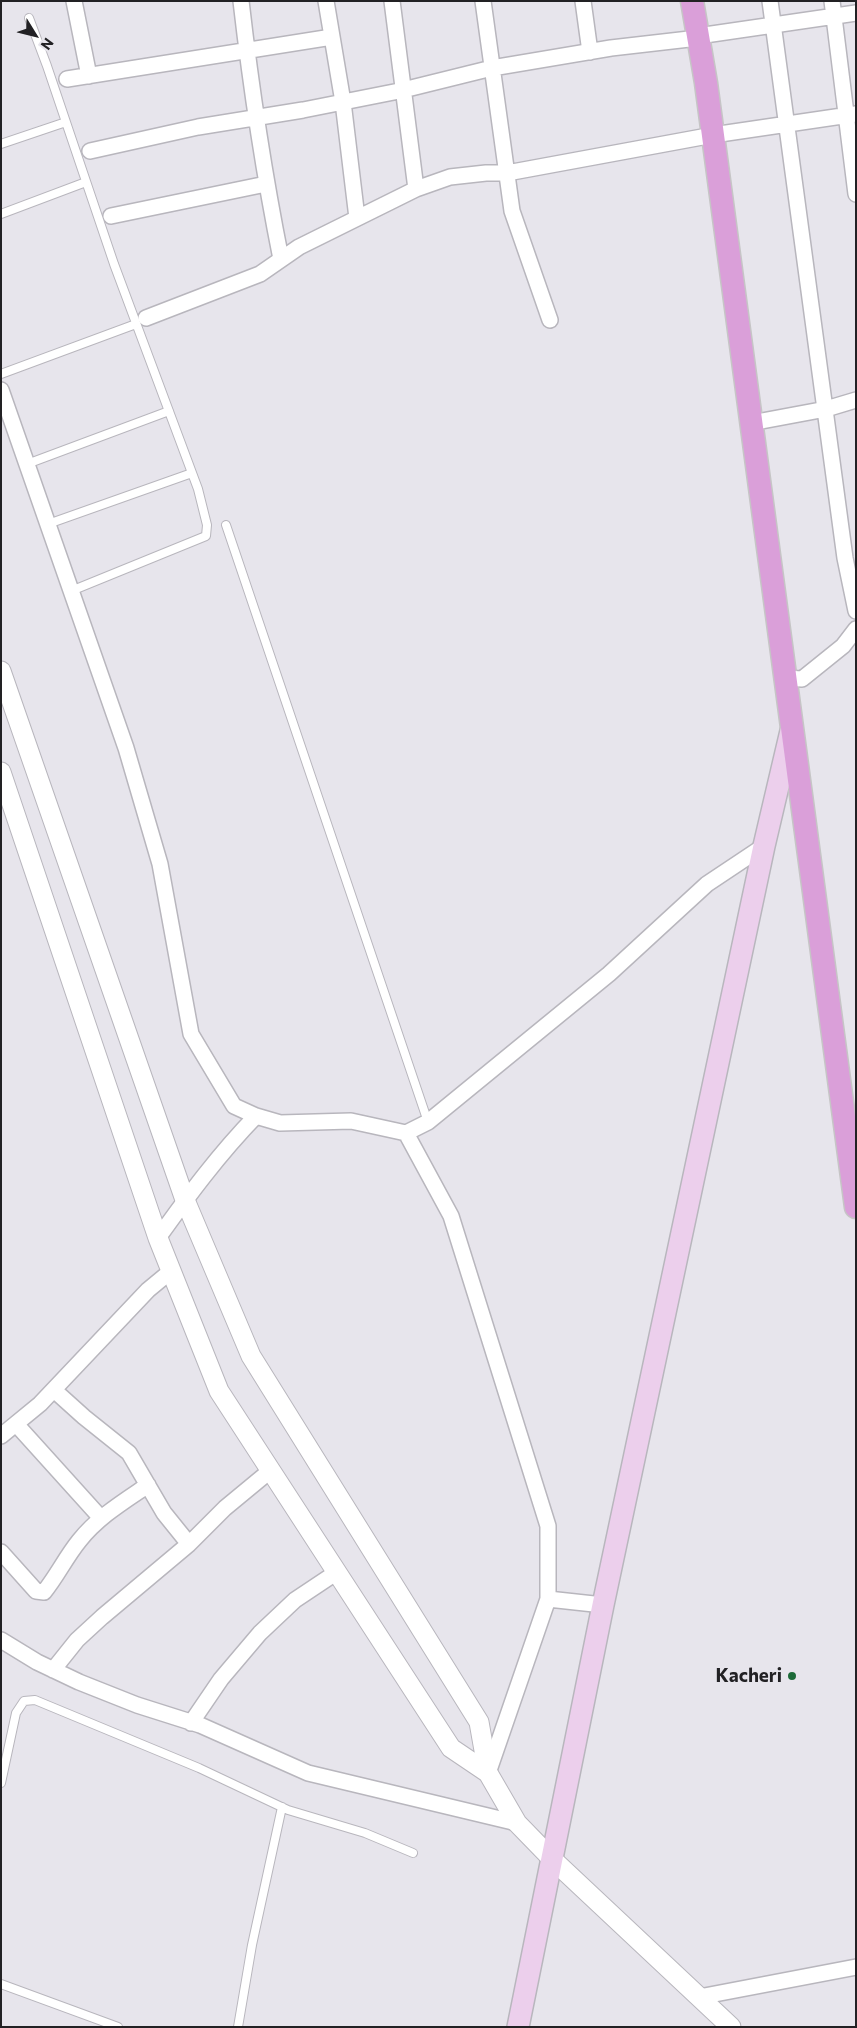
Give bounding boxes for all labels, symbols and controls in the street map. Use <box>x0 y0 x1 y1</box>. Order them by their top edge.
north arrow <box>10 10 60 60</box>
text: N <box>38 35 58 53</box>
place label: Kacheri <box>715 1665 782 1687</box>
marker: Kacheri <box>786 1670 798 1682</box>

